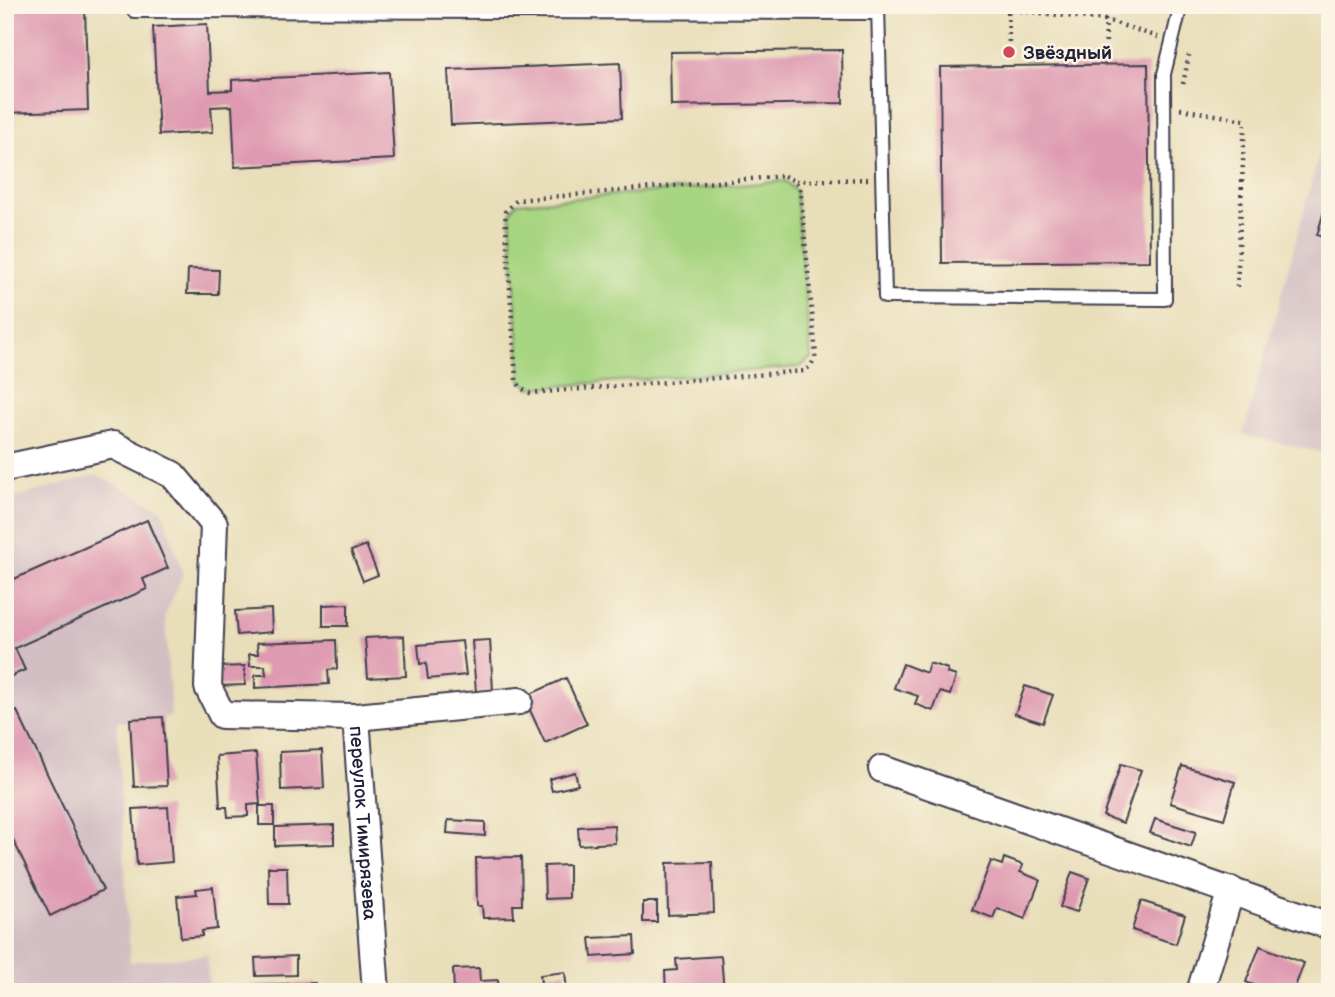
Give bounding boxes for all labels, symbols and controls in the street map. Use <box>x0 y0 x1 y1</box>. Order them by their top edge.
place label: Звёздный <box>1023 42 1112 65</box>
marker: Звёздный <box>1001 44 1017 60</box>
street label: переулок Тимирязева <box>344 725 381 921</box>

